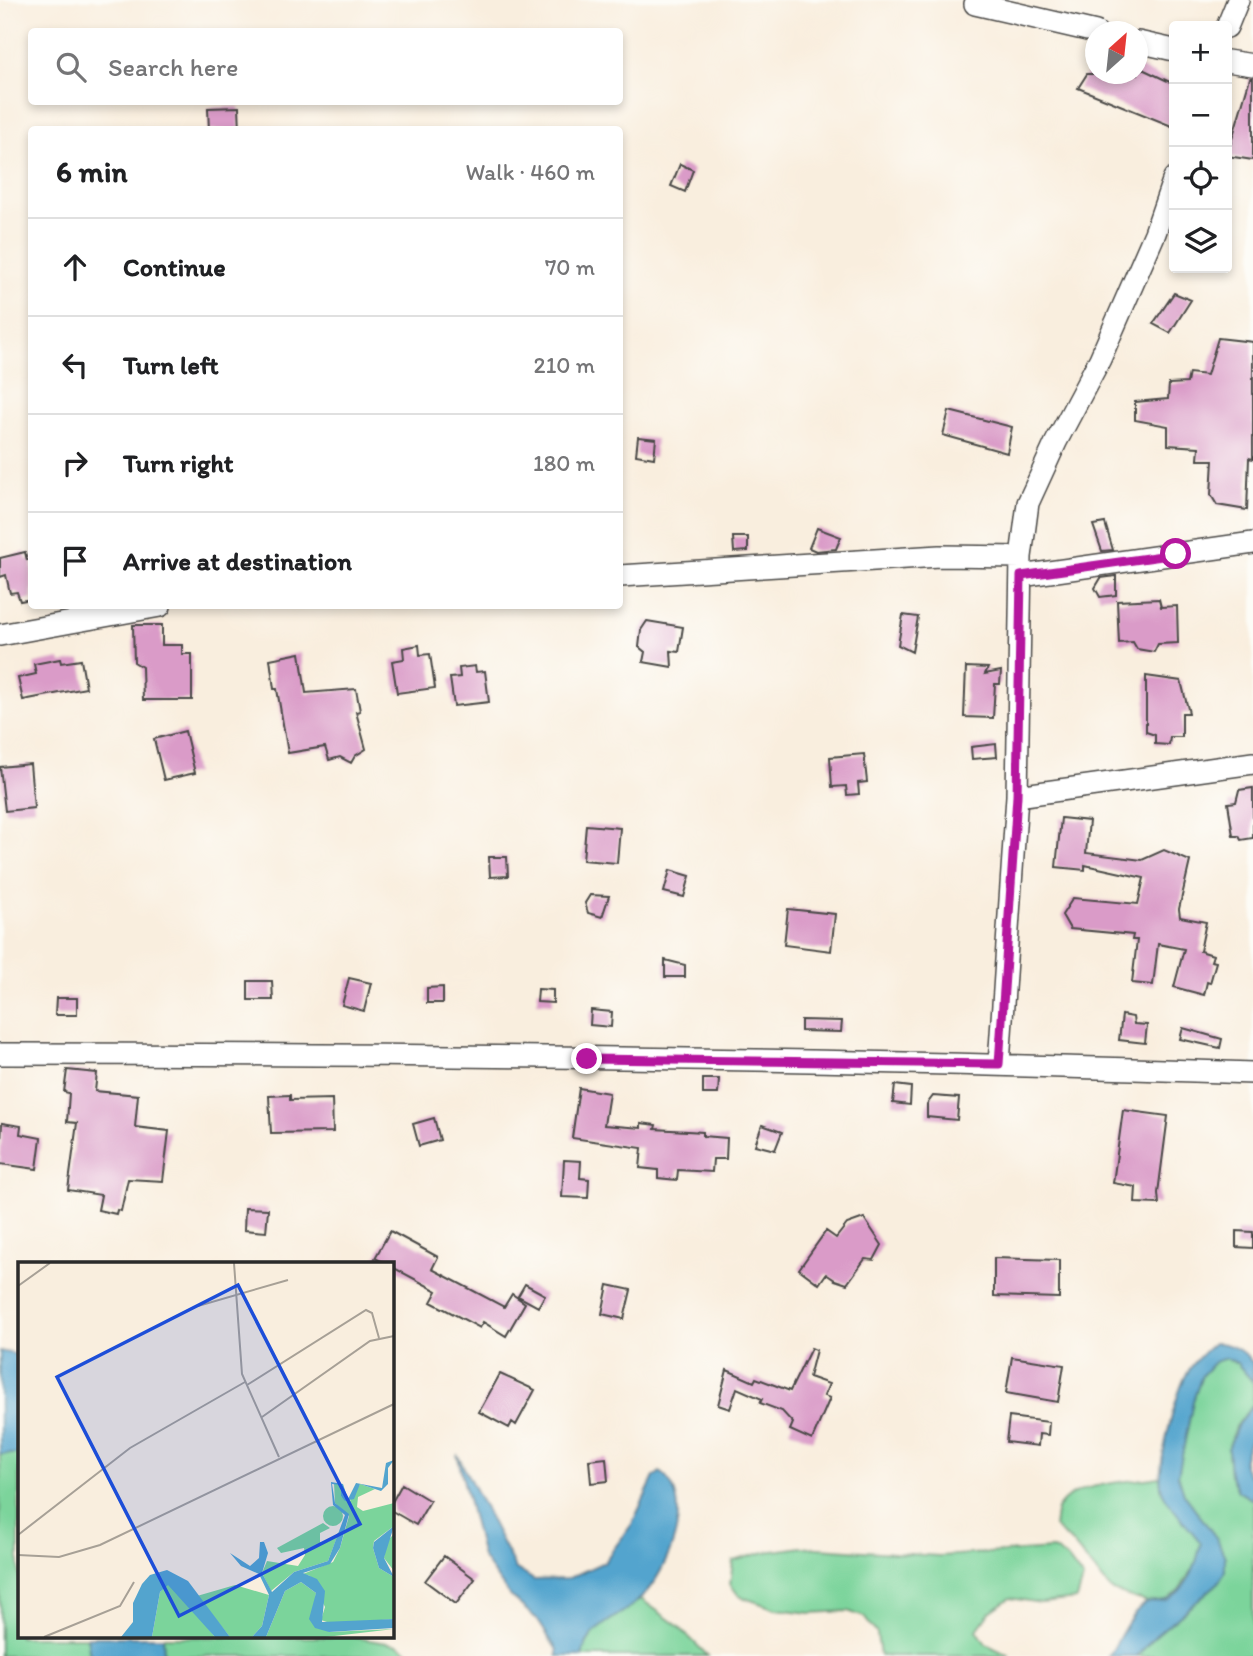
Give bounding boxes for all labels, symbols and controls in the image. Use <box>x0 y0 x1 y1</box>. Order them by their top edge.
north arrow <box>1085 21 1148 84</box>
map controls <box>1169 21 1232 273</box>
button: + <box>1169 21 1232 84</box>
search box <box>28 28 623 105</box>
icon: search <box>52 48 90 86</box>
text: Search here <box>108 51 238 83</box>
button: − <box>1169 84 1232 147</box>
button: locate <box>1169 147 1232 210</box>
text: 6 min <box>56 153 128 190</box>
text: Walk · 460 m <box>465 158 595 186</box>
button: layers <box>1169 210 1232 273</box>
icon: ahead <box>56 248 94 286</box>
text: Continue <box>123 251 226 283</box>
text: 70 m <box>545 253 595 281</box>
icon: left <box>56 346 94 384</box>
text: Turn left <box>123 349 219 381</box>
text: 210 m <box>534 351 595 379</box>
icon: right <box>56 444 94 482</box>
text: Turn right <box>123 447 234 479</box>
text: 180 m <box>533 449 595 477</box>
route start <box>1160 538 1191 569</box>
icon: arrive <box>56 542 94 580</box>
text: Arrive at destination <box>123 545 352 577</box>
route end <box>571 1043 602 1074</box>
inset map <box>18 1262 394 1638</box>

